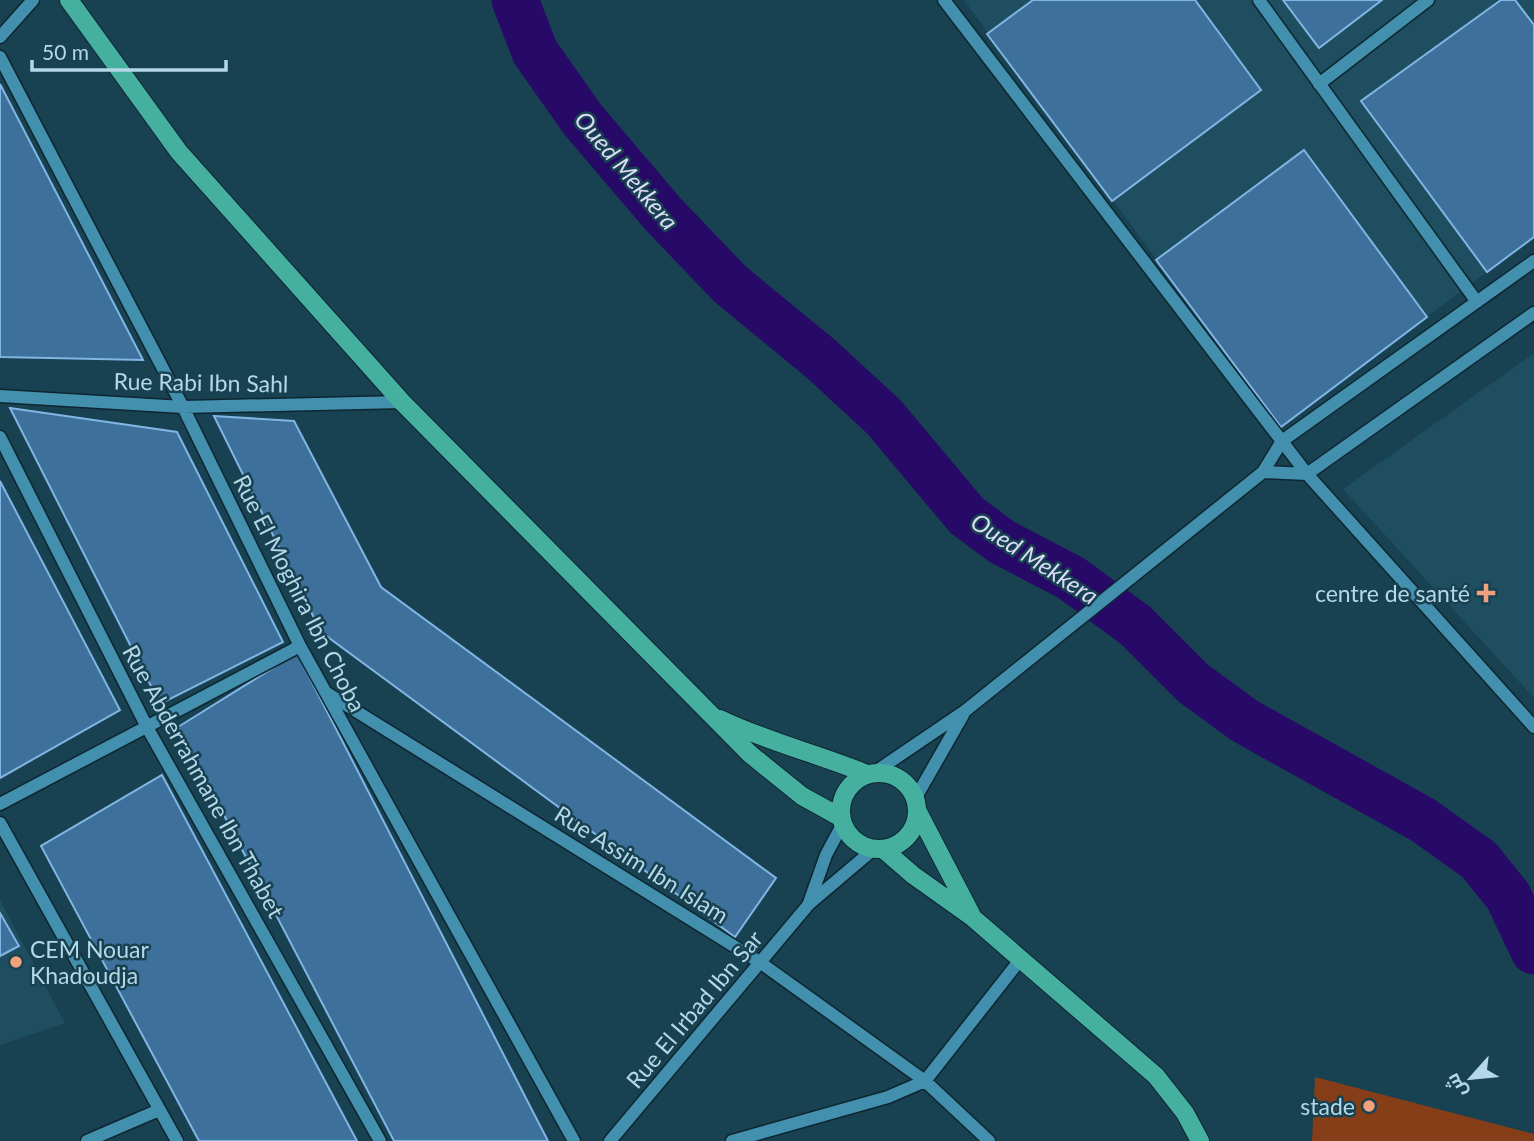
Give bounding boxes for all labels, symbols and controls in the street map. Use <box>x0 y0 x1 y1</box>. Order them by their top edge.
scale bar <box>32 28 226 72</box>
text: 50 m <box>42 39 89 64</box>
water label: Oued Mekkera <box>569 105 685 235</box>
street label: Rue Rabi Ibn Sahl <box>113 366 289 398</box>
street label: Rue El Moghira Ibn Choba <box>228 470 372 716</box>
water label: Oued Mekkera <box>966 506 1104 610</box>
place label: centre de santé <box>1315 579 1470 607</box>
marker: centre de santé <box>1476 583 1496 603</box>
street label: Rue Abderrahmane Ibn Thabet <box>117 640 291 923</box>
street label: Rue Assim Ibn Islam <box>550 799 734 929</box>
street label: Rue El Irbad Ibn Sar <box>620 924 768 1093</box>
place label: CEM Nouar Khadoudja <box>30 935 149 989</box>
marker: CEM Nouar Khadoudja <box>8 954 24 970</box>
north arrow <box>1436 1043 1506 1113</box>
text: ش <box>1440 1069 1472 1102</box>
place label: stade <box>1300 1092 1355 1120</box>
marker: stade <box>1361 1098 1377 1114</box>

